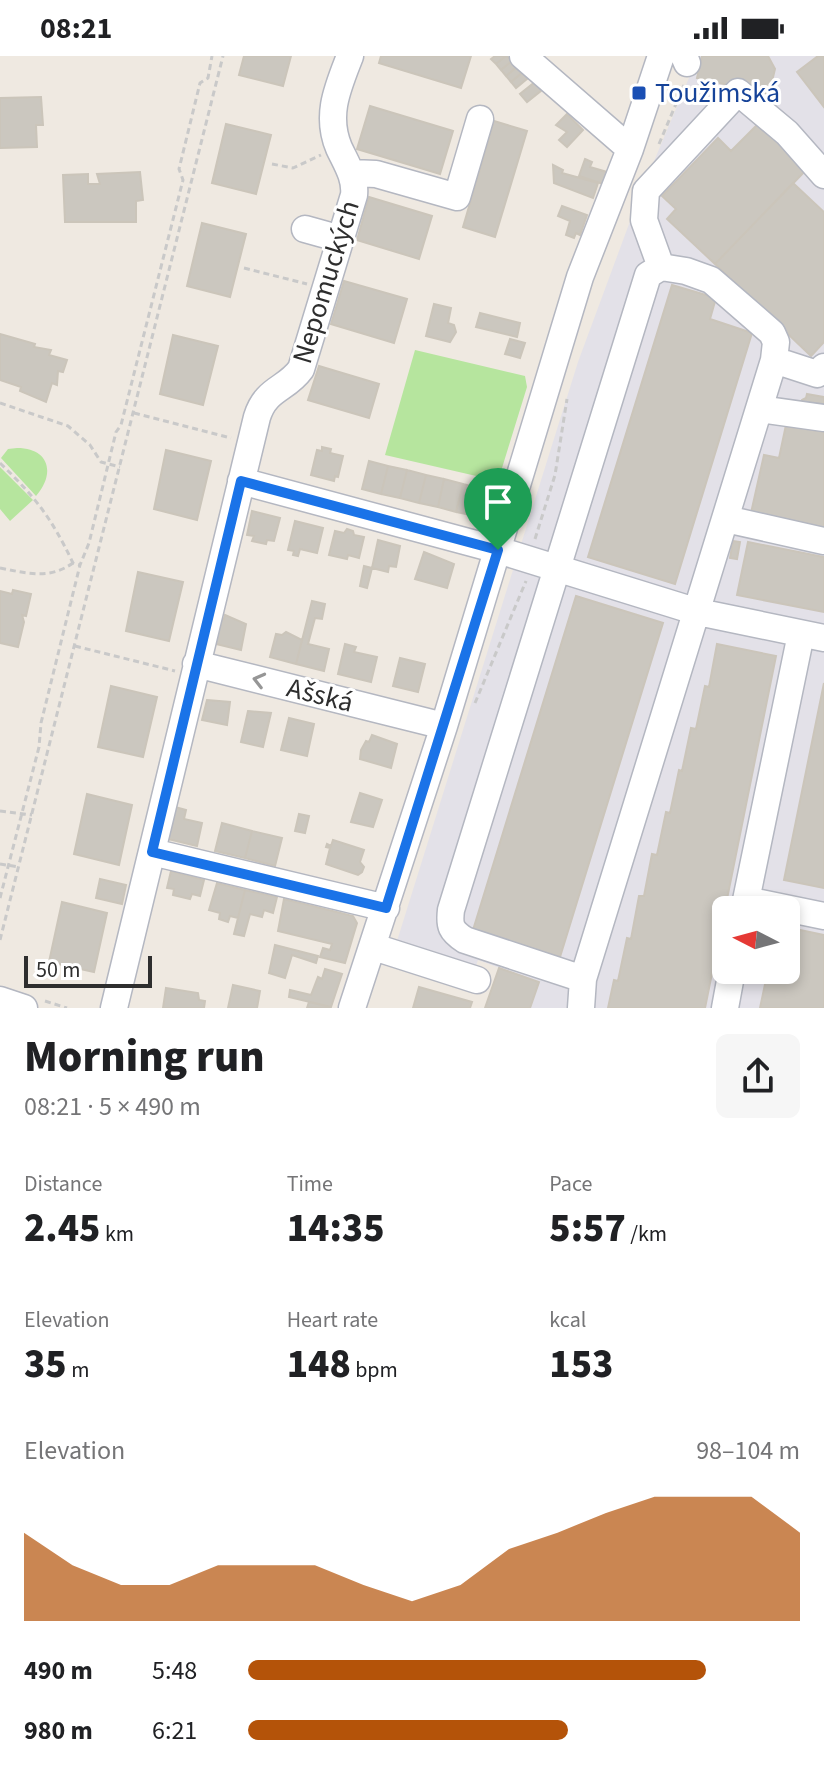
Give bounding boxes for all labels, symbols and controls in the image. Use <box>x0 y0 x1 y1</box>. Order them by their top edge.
text: 08:21 <box>40 7 112 50</box>
place label: Toužimská <box>655 73 780 113</box>
marker: Toužimská <box>630 84 648 102</box>
street label: Nepomuckých <box>282 195 370 369</box>
pin <box>464 468 532 550</box>
icon: arrive <box>476 480 520 524</box>
street label: Ašská <box>283 667 357 723</box>
one-way arrow <box>253 673 267 690</box>
north arrow <box>712 896 800 984</box>
map controls <box>712 896 800 984</box>
scale bar <box>24 952 152 988</box>
text: 50 m <box>36 954 81 986</box>
text: Morning run <box>24 1026 265 1089</box>
button: share <box>716 1034 800 1118</box>
text: 08:21 · 5 × 490 m <box>24 1088 201 1125</box>
text: Distance <box>24 1168 102 1200</box>
text: Time <box>287 1168 333 1200</box>
text: Pace <box>549 1168 592 1200</box>
text: 2.45 <box>24 1200 100 1257</box>
text: 14:35 <box>287 1200 385 1257</box>
text: 5:57 <box>549 1200 626 1257</box>
text: km <box>100 1218 134 1250</box>
text: /km <box>626 1218 667 1250</box>
text: Elevation <box>24 1304 110 1336</box>
text: Heart rate <box>287 1304 378 1336</box>
text: kcal <box>549 1304 586 1336</box>
text: 35 <box>24 1336 67 1393</box>
text: 148 <box>287 1336 351 1393</box>
text: 153 <box>549 1336 613 1393</box>
text: m <box>67 1354 89 1386</box>
text: bpm <box>351 1354 398 1386</box>
text: Elevation <box>24 1432 125 1469</box>
text: 98–104 m <box>696 1432 800 1469</box>
text: 490 m <box>24 1652 93 1689</box>
text: 5:48 <box>152 1652 197 1689</box>
text: 980 m <box>24 1712 93 1749</box>
text: 6:21 <box>152 1712 197 1749</box>

